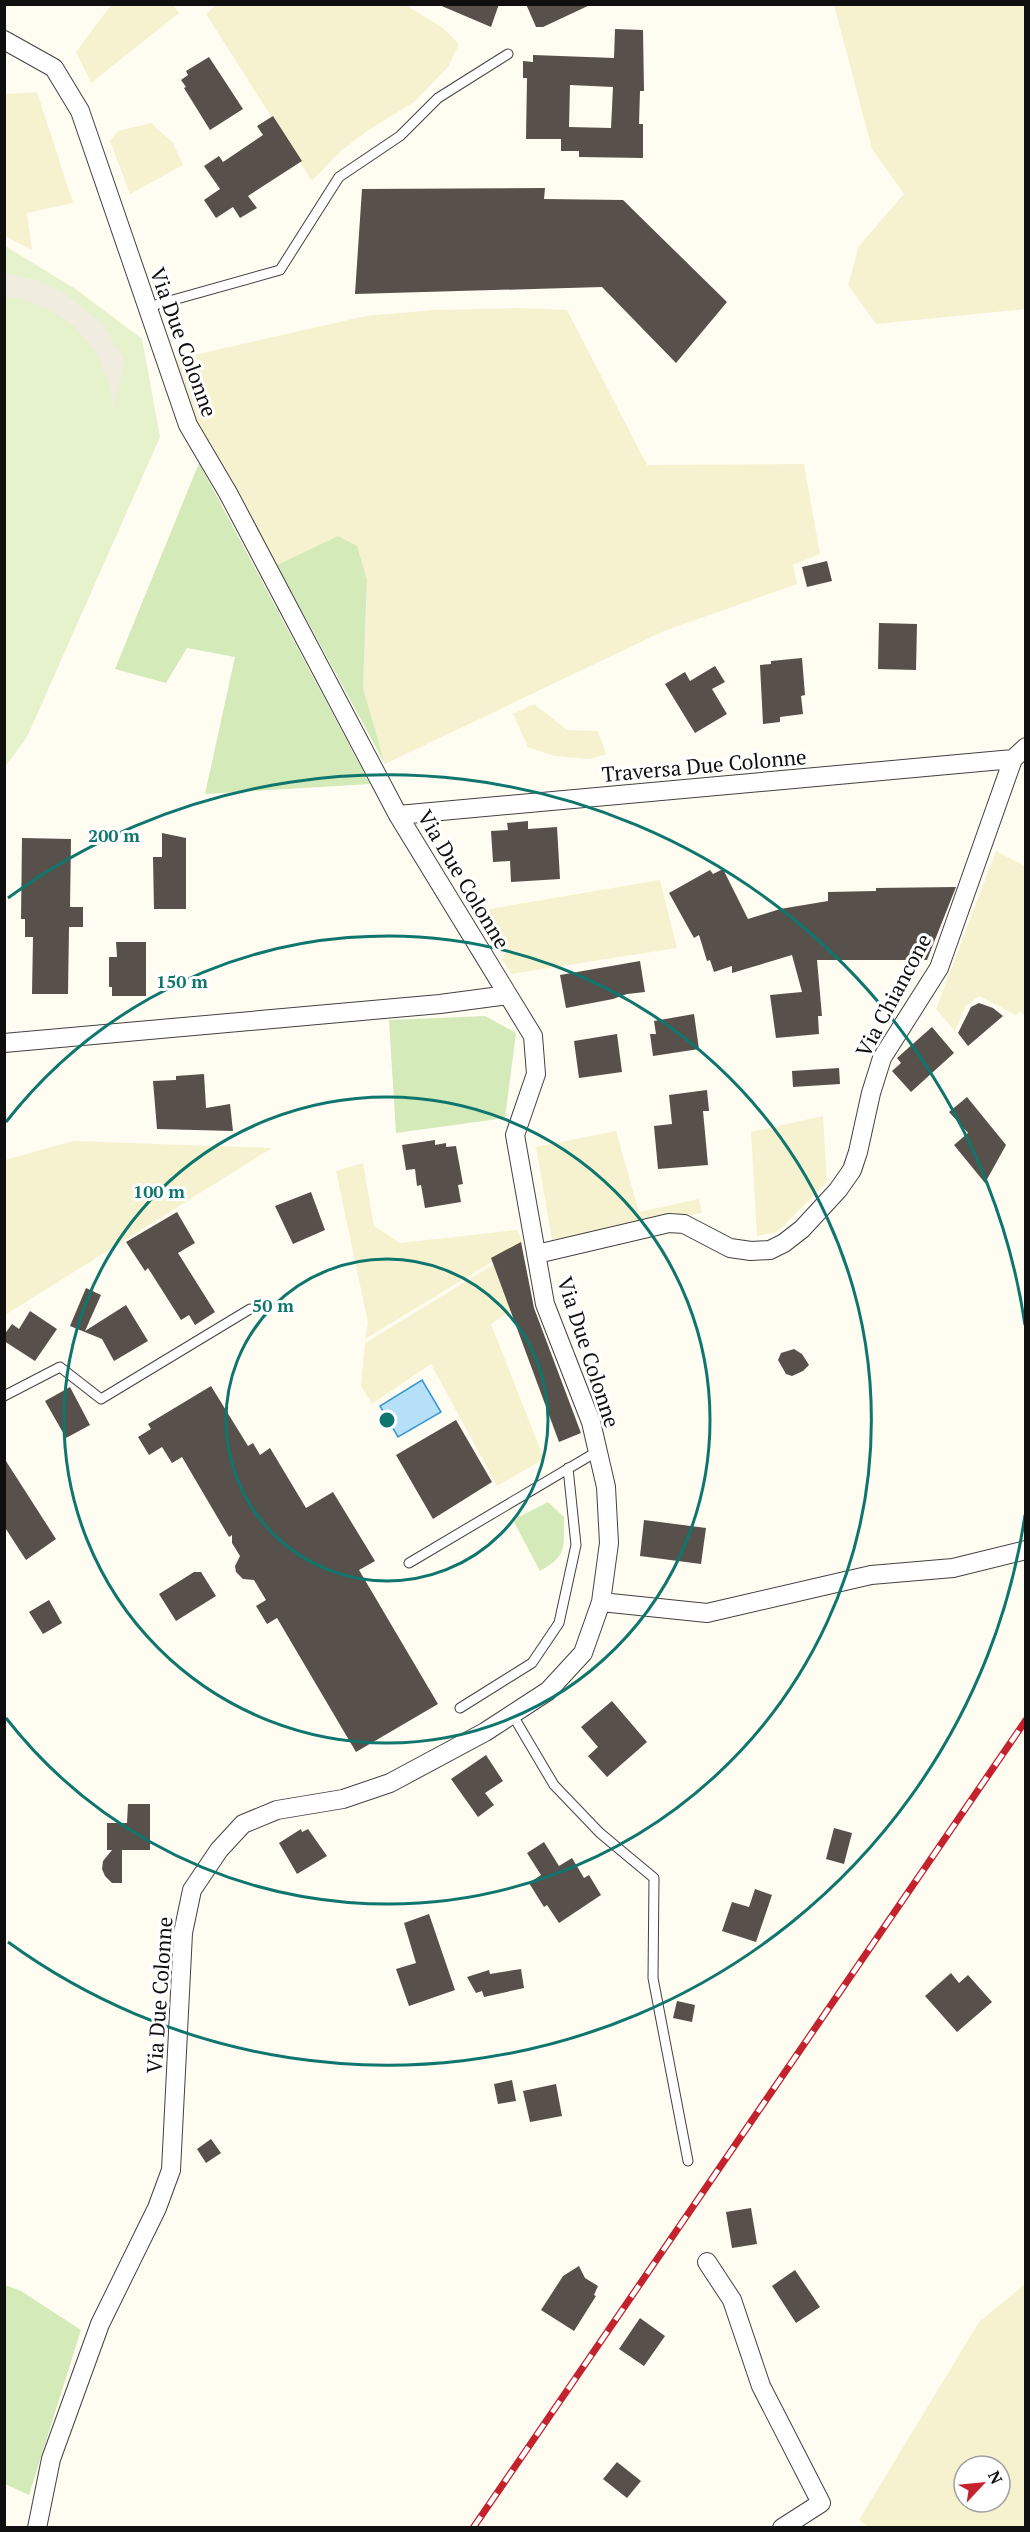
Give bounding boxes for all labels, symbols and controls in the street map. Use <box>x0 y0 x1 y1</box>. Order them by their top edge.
street label: Via Due Colonne <box>144 263 224 421</box>
street label: Traversa Due Colonne <box>600 742 808 788</box>
street label: Via Due Colonne <box>412 804 516 954</box>
text: 200 m <box>88 823 140 847</box>
street label: Via Chiancone <box>849 929 937 1061</box>
text: 150 m <box>156 969 208 993</box>
text: 100 m <box>133 1179 185 1203</box>
street label: Via Due Colonne <box>551 1273 627 1431</box>
text: 50 m <box>252 1293 294 1317</box>
centre of rings <box>377 1410 397 1430</box>
street label: Via Due Colonne <box>140 1916 178 2074</box>
north arrow <box>952 2454 1012 2514</box>
text: N <box>983 2467 1008 2488</box>

